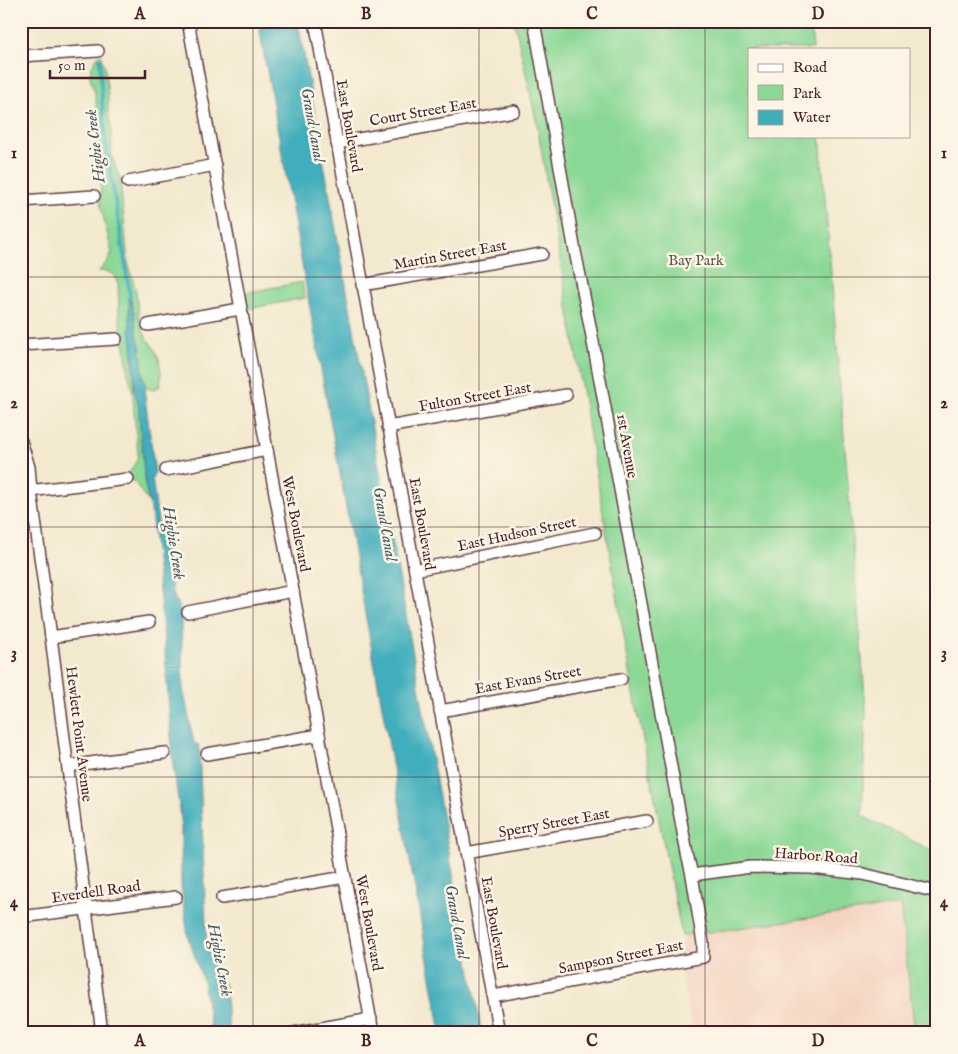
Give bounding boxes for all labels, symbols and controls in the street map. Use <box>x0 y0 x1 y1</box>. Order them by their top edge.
text: A <box>134 5 147 25</box>
text: B <box>361 5 372 25</box>
text: C <box>586 5 598 25</box>
text: D <box>812 5 825 25</box>
scale bar <box>50 48 145 80</box>
legend <box>748 48 910 138</box>
text: 50 m <box>58 56 86 75</box>
text: Road <box>793 58 828 77</box>
street label: East Boulevard <box>331 78 367 175</box>
text: Park <box>793 84 823 103</box>
water label: Grand Canal <box>296 86 329 165</box>
street label: Court Street East <box>368 93 478 131</box>
water label: Higbie Creek <box>81 107 111 185</box>
text: Water <box>793 108 831 127</box>
text: 1 <box>11 144 17 164</box>
text: 1 <box>941 144 947 164</box>
street label: Martin Street East <box>392 236 508 274</box>
park label: Bay Park <box>668 251 725 270</box>
street label: Fulton Street East <box>417 378 533 416</box>
text: 2 <box>10 394 18 414</box>
text: 2 <box>940 394 948 414</box>
street label: 1st Avenue <box>612 412 642 480</box>
street label: West Boulevard <box>277 474 315 575</box>
street label: East Boulevard <box>404 476 440 573</box>
water label: Grand Canal <box>368 485 401 564</box>
water label: Higbie Creek <box>157 504 189 582</box>
street label: East Hudson Street <box>456 512 578 556</box>
text: 3 <box>11 644 17 664</box>
text: 3 <box>941 644 947 664</box>
street label: East Evans Street <box>473 661 583 699</box>
street label: Hewlett Point Avenue <box>61 665 97 803</box>
street label: Sperry Street East <box>497 804 611 842</box>
street label: Harbor Road <box>774 844 859 868</box>
street label: West Boulevard <box>351 873 387 974</box>
street label: East Boulevard <box>476 875 512 972</box>
street label: Everdell Road <box>50 876 143 908</box>
water label: Grand Canal <box>440 883 473 962</box>
text: 4 <box>10 893 19 913</box>
text: 4 <box>940 893 949 913</box>
water label: Higbie Creek <box>202 921 236 999</box>
street label: Sampson Street East <box>557 936 685 978</box>
text: A <box>134 1032 147 1052</box>
text: B <box>361 1032 372 1052</box>
text: C <box>586 1032 598 1052</box>
text: D <box>812 1032 825 1052</box>

